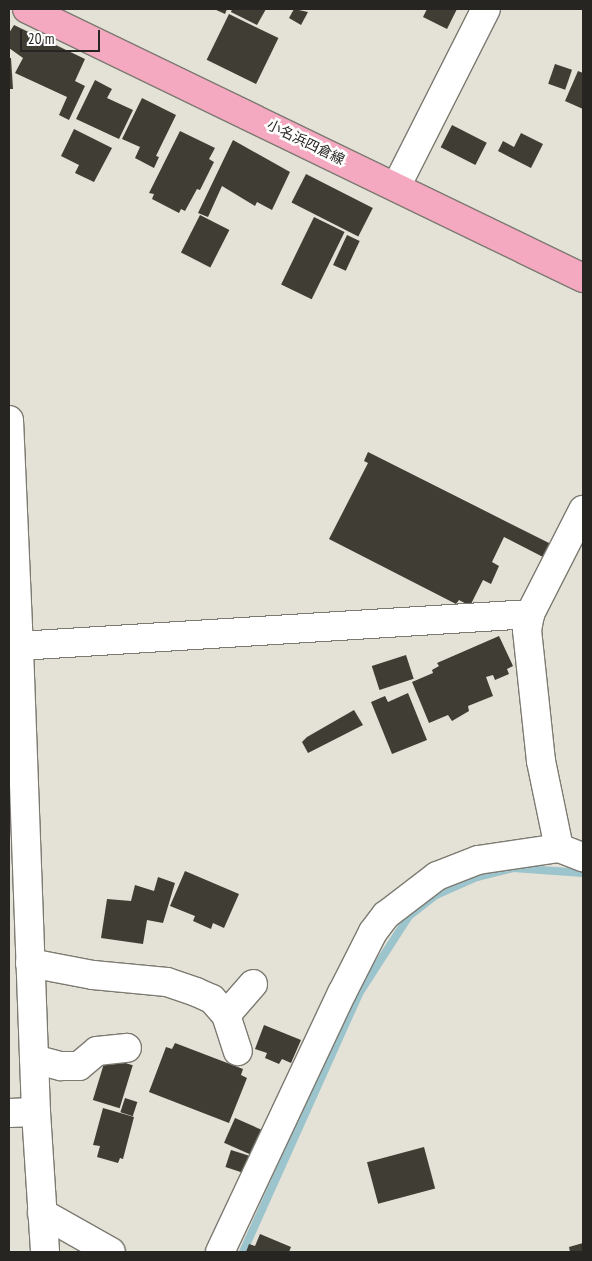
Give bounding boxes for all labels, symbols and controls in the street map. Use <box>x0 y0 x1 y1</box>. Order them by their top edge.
scale bar <box>22 20 102 52</box>
text: 20 m <box>28 29 54 48</box>
street label: 小名浜四倉線 <box>265 116 347 168</box>

